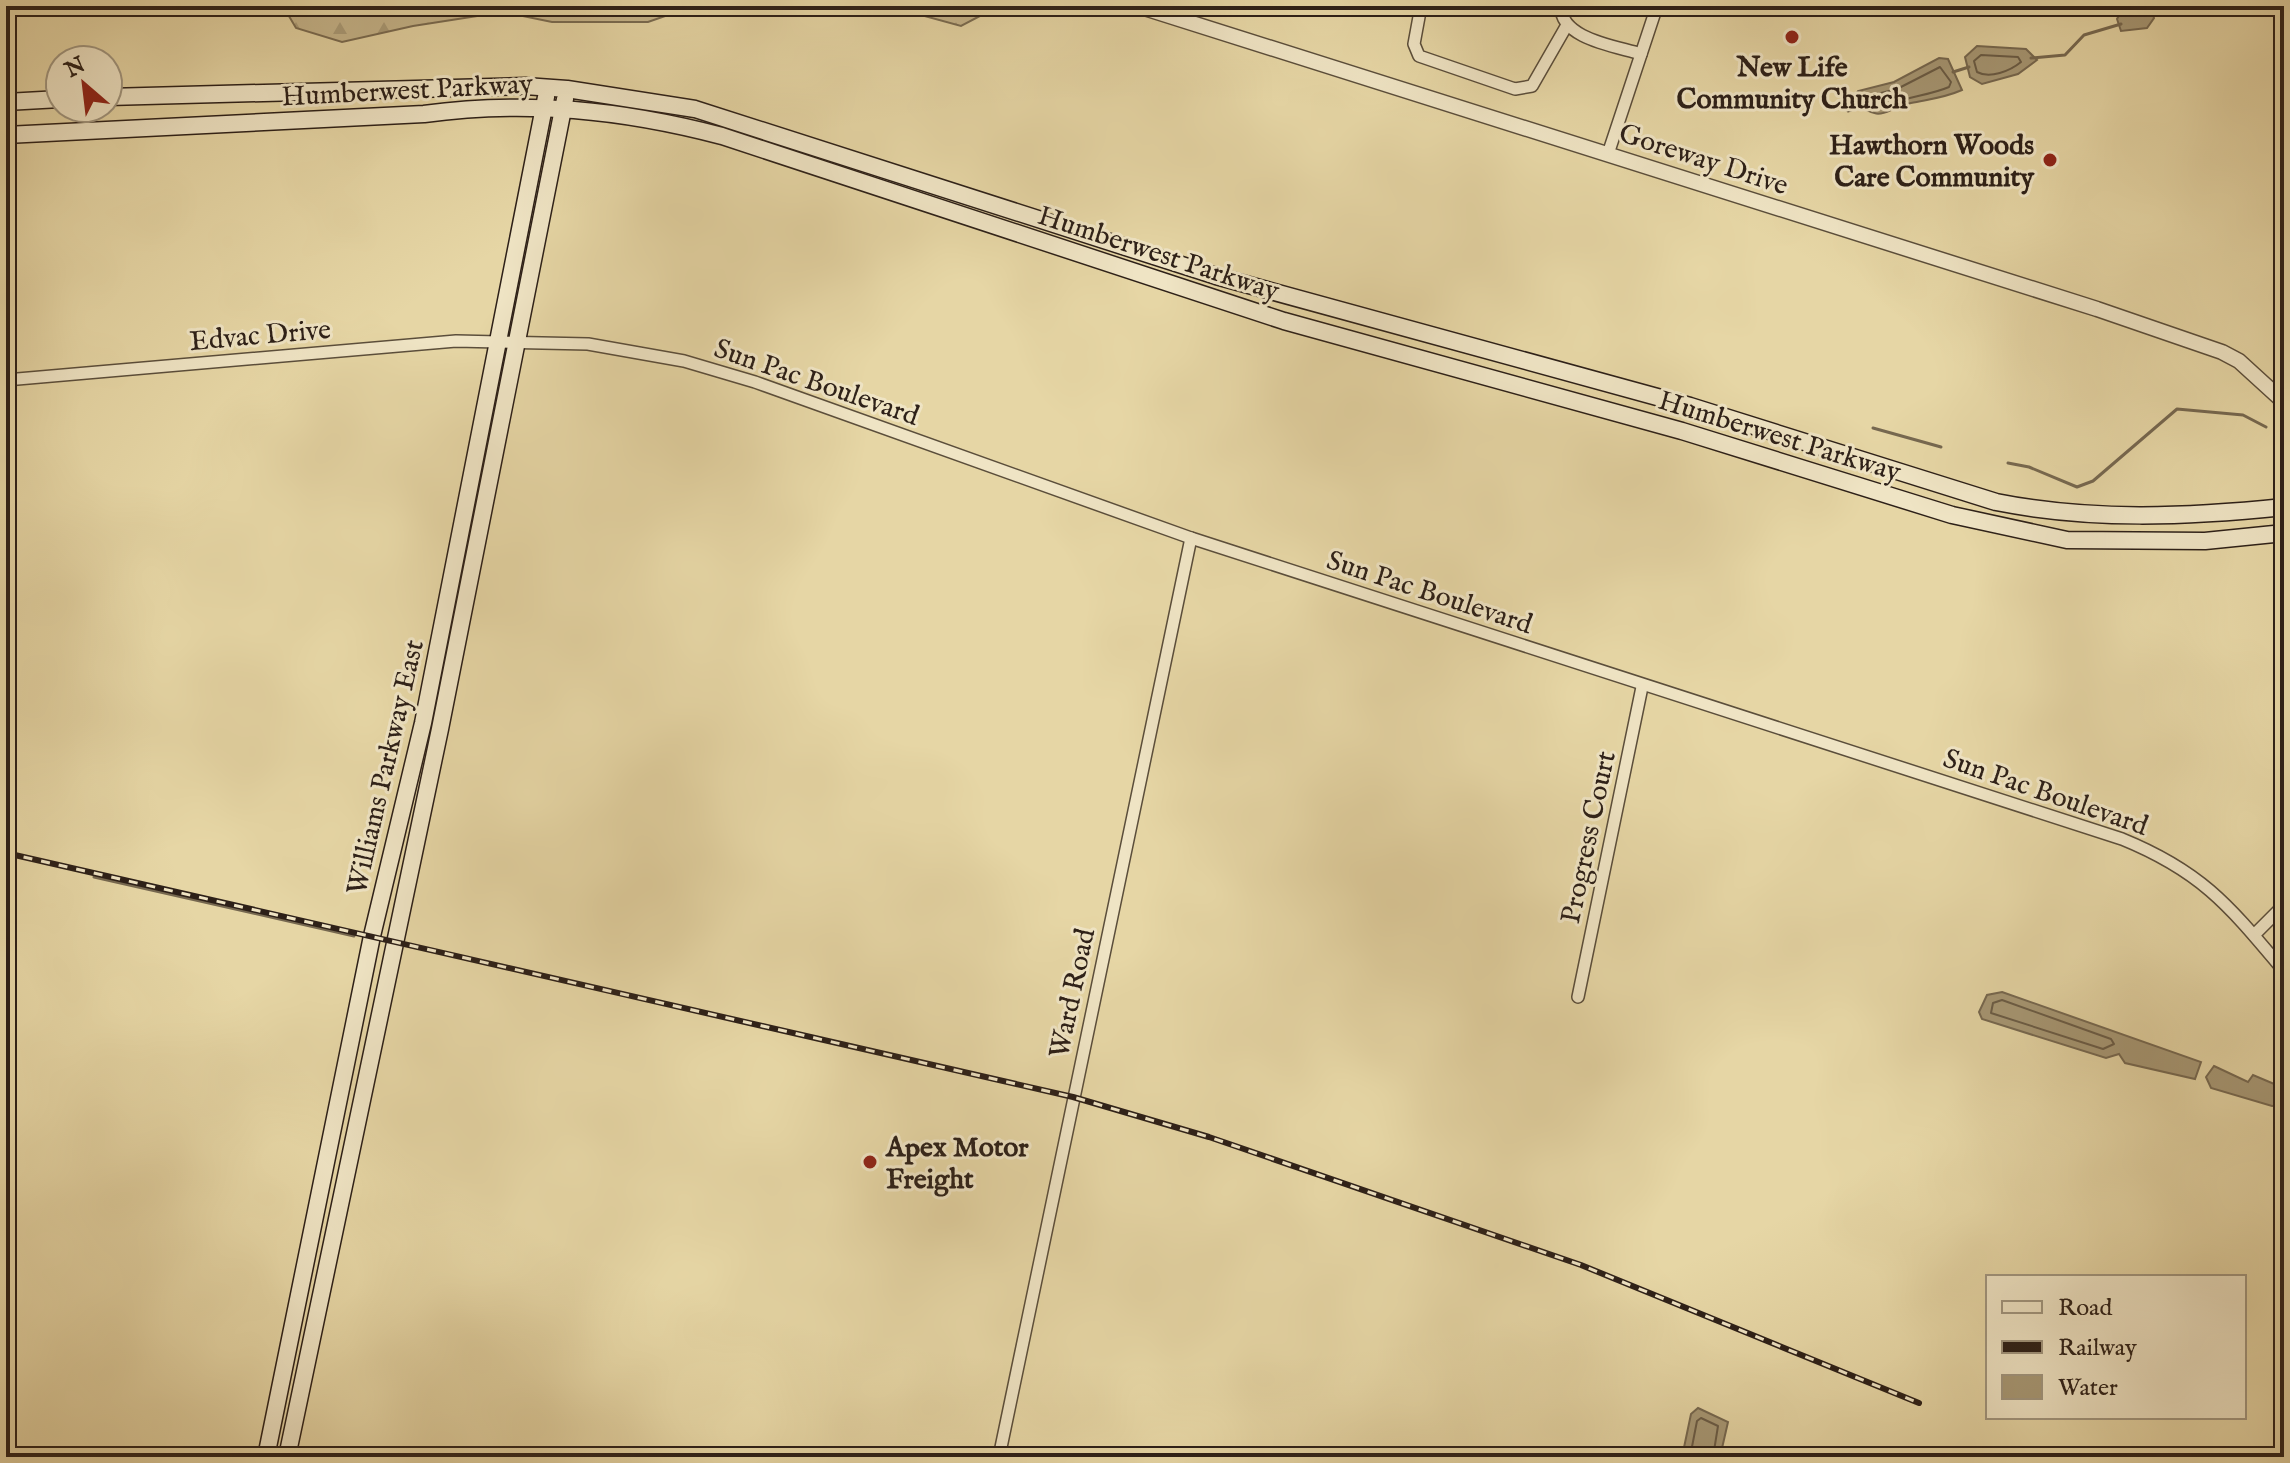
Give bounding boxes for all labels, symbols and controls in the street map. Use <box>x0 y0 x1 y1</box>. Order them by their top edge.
marker: New Life Community Church <box>1783 28 1801 46</box>
north arrow <box>44 44 124 124</box>
text: N <box>60 51 91 85</box>
place label: New Life Community Church <box>1677 51 1909 118</box>
street label: Humberwest Parkway <box>281 67 534 116</box>
street label: Goreway Drive <box>1614 117 1792 204</box>
place label: Hawthorn Woods Care Community <box>1829 129 2035 196</box>
marker: Hawthorn Woods Care Community <box>2041 151 2059 169</box>
street label: Humberwest Parkway <box>1033 199 1283 310</box>
street label: Edvac Drive <box>188 313 333 360</box>
street label: Sun Pac Boulevard <box>709 332 923 435</box>
street label: Humberwest Parkway <box>1654 384 1905 491</box>
street label: Sun Pac Boulevard <box>1322 544 1537 643</box>
street label: Williams Parkway East <box>340 636 433 899</box>
street label: Sun Pac Boulevard <box>1938 742 2152 845</box>
street label: Progress Court <box>1554 748 1625 927</box>
street label: Ward Road <box>1043 925 1104 1062</box>
place label: Apex Motor Freight <box>885 1131 1029 1198</box>
marker: Apex Motor Freight <box>861 1153 879 1171</box>
legend <box>1986 1275 2246 1419</box>
text: Road <box>2058 1293 2112 1324</box>
text: Railway <box>2058 1333 2137 1364</box>
text: Water <box>2058 1373 2118 1404</box>

